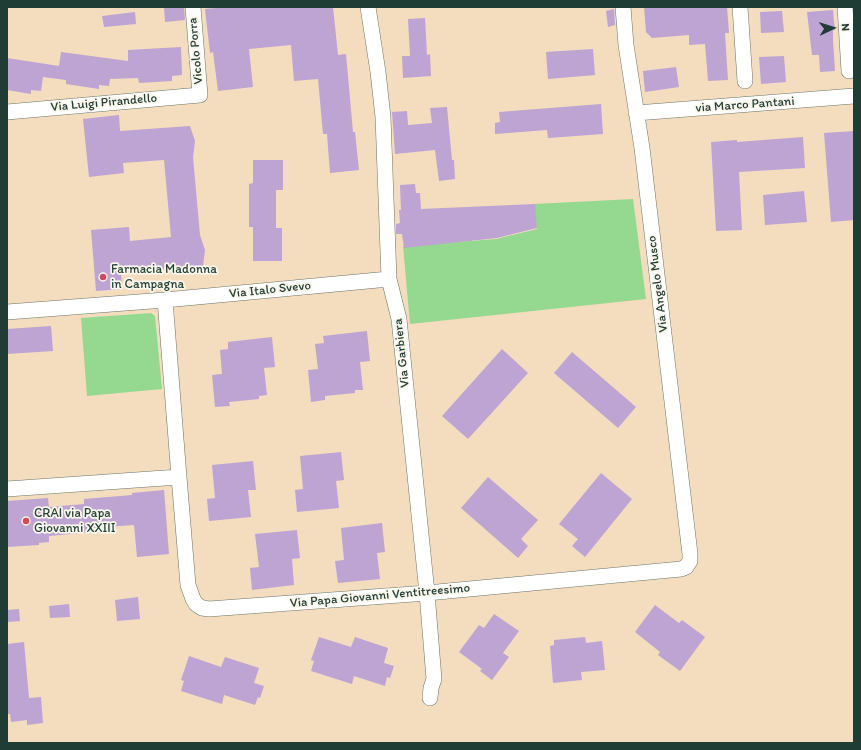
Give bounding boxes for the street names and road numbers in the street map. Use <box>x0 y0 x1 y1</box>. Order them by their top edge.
street label: Vicolo Porra <box>185 17 207 85</box>
street label: Via Luigi Pirandello <box>50 91 158 115</box>
street label: via Marco Pantani <box>695 94 795 116</box>
street label: Via Angelo Musco <box>644 235 672 333</box>
street label: Via Italo Svevo <box>228 278 312 302</box>
street label: Via Garbiera <box>391 318 413 388</box>
street label: Via Papa Giovanni Ventitreesimo <box>289 580 471 612</box>

